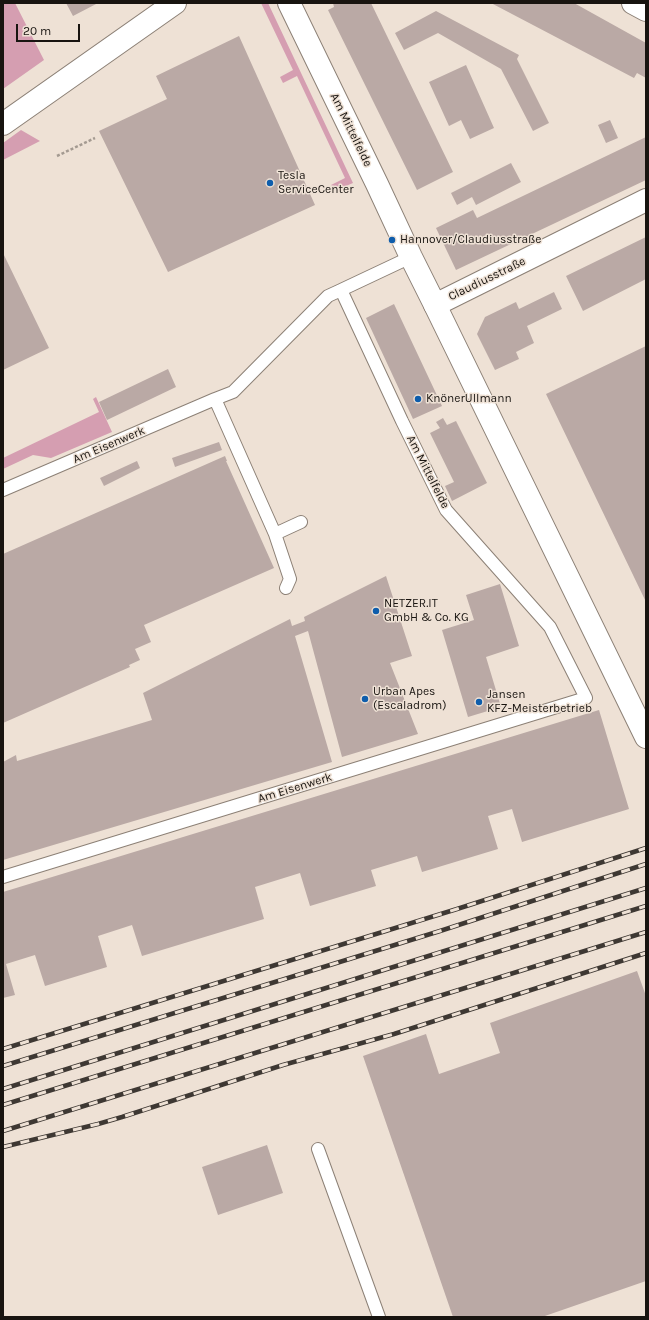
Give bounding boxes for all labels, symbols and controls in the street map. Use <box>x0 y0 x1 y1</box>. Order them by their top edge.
scale bar <box>18 16 82 42</box>
text: 20 m <box>23 24 51 38</box>
street label: Am Mittelfelde <box>327 91 375 169</box>
place label: Tesla ServiceCenter <box>278 169 353 197</box>
marker: Tesla ServiceCenter <box>265 178 275 188</box>
place label: Hannover/Claudiusstraße <box>400 233 542 247</box>
marker: Hannover/Claudiusstraße <box>387 235 397 245</box>
street label: Claudiusstraße <box>446 254 528 304</box>
place label: KnönerUllmann <box>426 392 512 406</box>
marker: KnönerUllmann <box>413 394 423 404</box>
street label: Am Eisenwerk <box>71 423 147 467</box>
street label: Am Mittelfelde <box>403 433 453 511</box>
place label: NETZER.IT GmbH & Co. KG <box>384 597 469 625</box>
marker: NETZER.IT GmbH & Co. KG <box>371 606 381 616</box>
place label: Urban Apes (Escaladrom) <box>373 685 447 713</box>
place label: Jansen KFZ-Meisterbetrieb <box>487 688 592 716</box>
marker: Urban Apes (Escaladrom) <box>360 694 370 704</box>
marker: Jansen KFZ-Meisterbetrieb <box>474 697 484 707</box>
street label: Am Eisenwerk <box>256 770 334 806</box>

